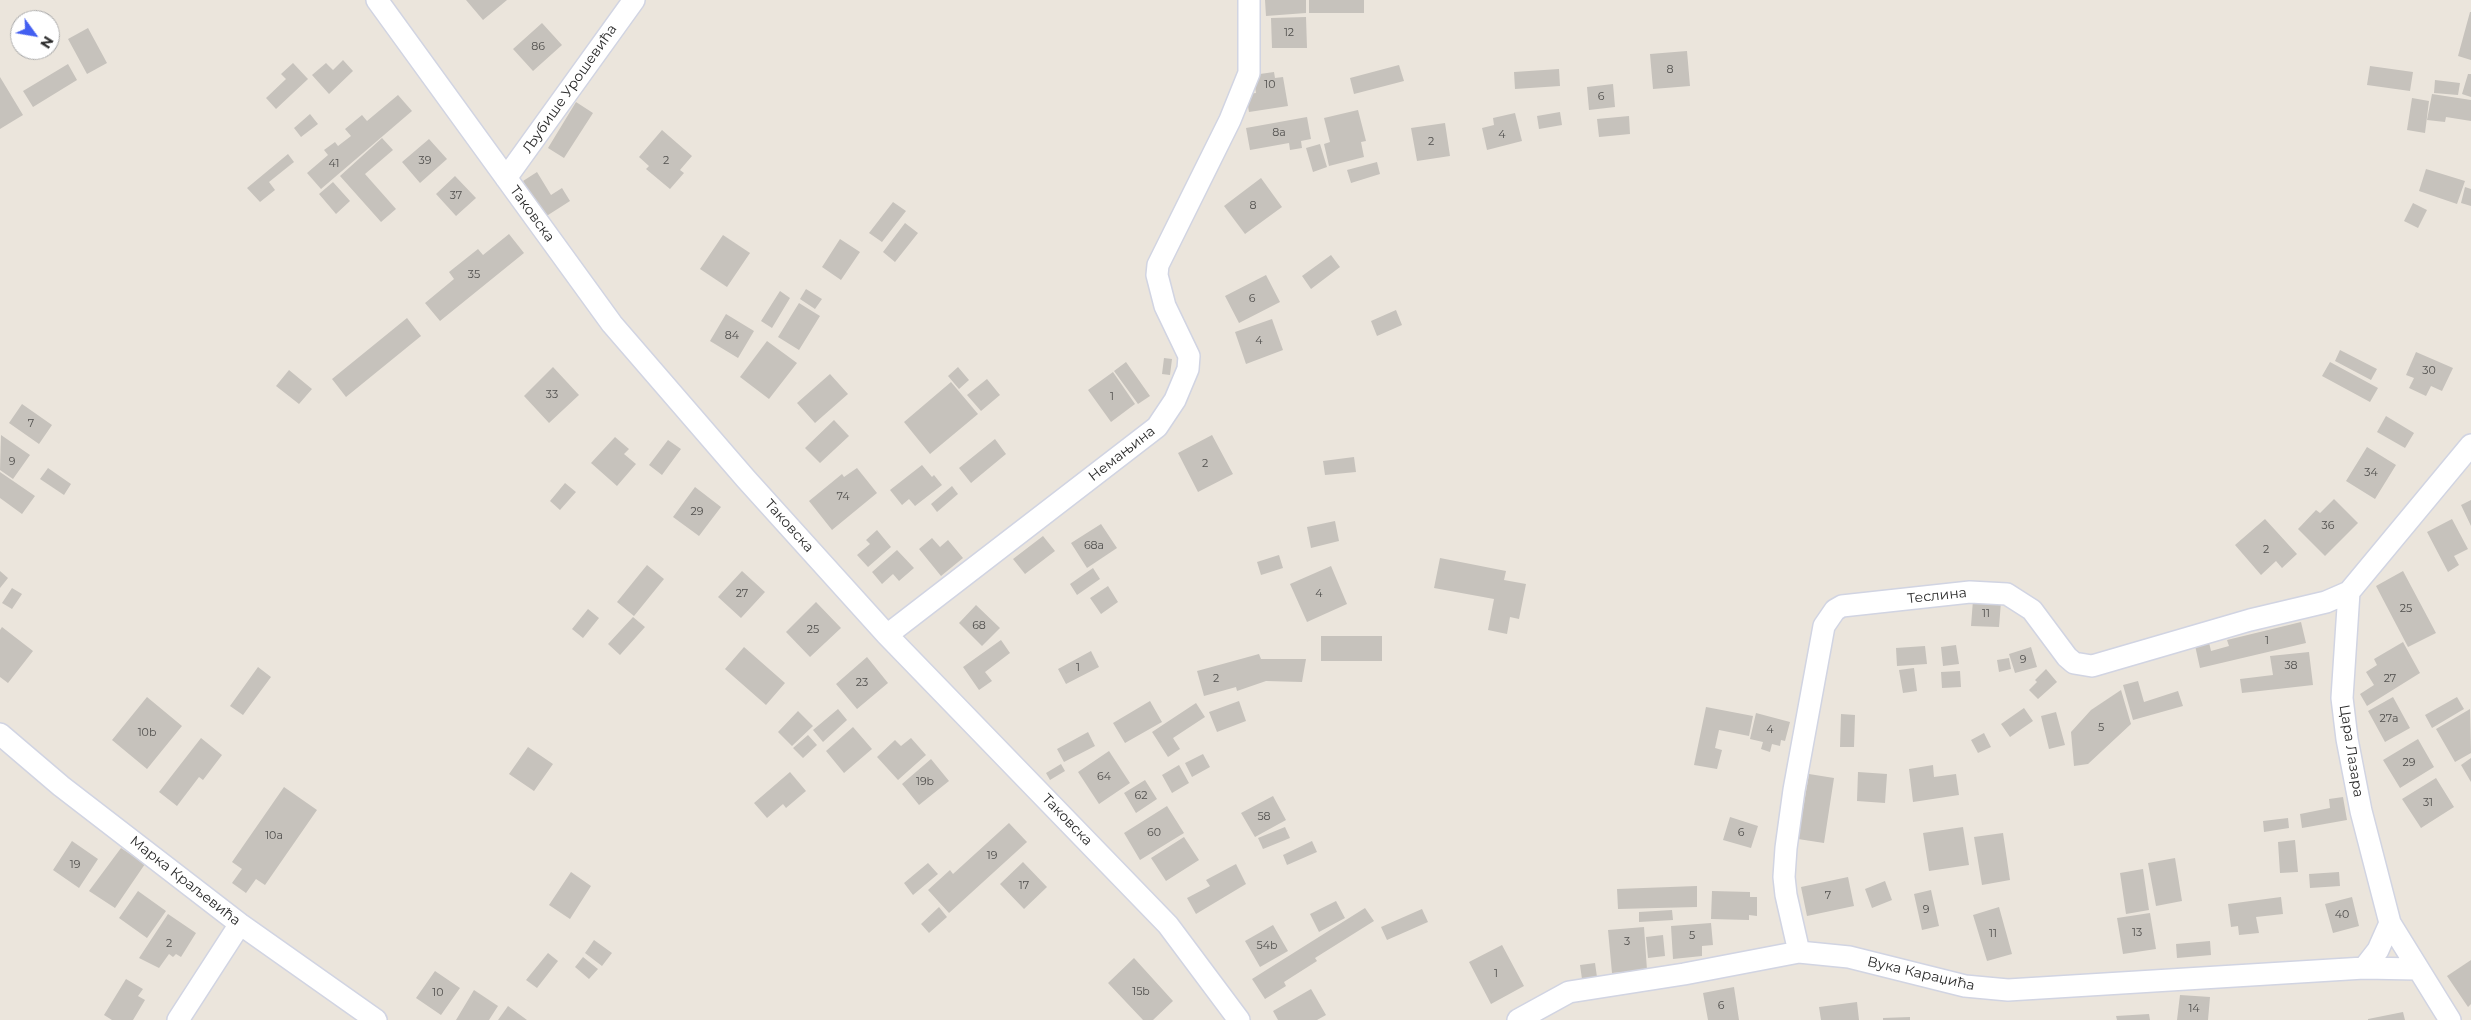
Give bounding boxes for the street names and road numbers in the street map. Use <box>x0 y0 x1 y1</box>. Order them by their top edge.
street label: Љубише Урошевића <box>519 21 621 157</box>
street label: Таковска <box>506 183 558 245</box>
street label: Немањина <box>1085 423 1159 485</box>
street label: Таковска <box>761 496 817 556</box>
street label: Теслина <box>1906 585 1968 607</box>
street label: Цара Лазара <box>2335 703 2367 799</box>
street label: Таковска <box>1038 791 1096 849</box>
street label: Марка Краљевића <box>126 833 244 929</box>
street label: Вука Караџића <box>1866 953 1976 995</box>

